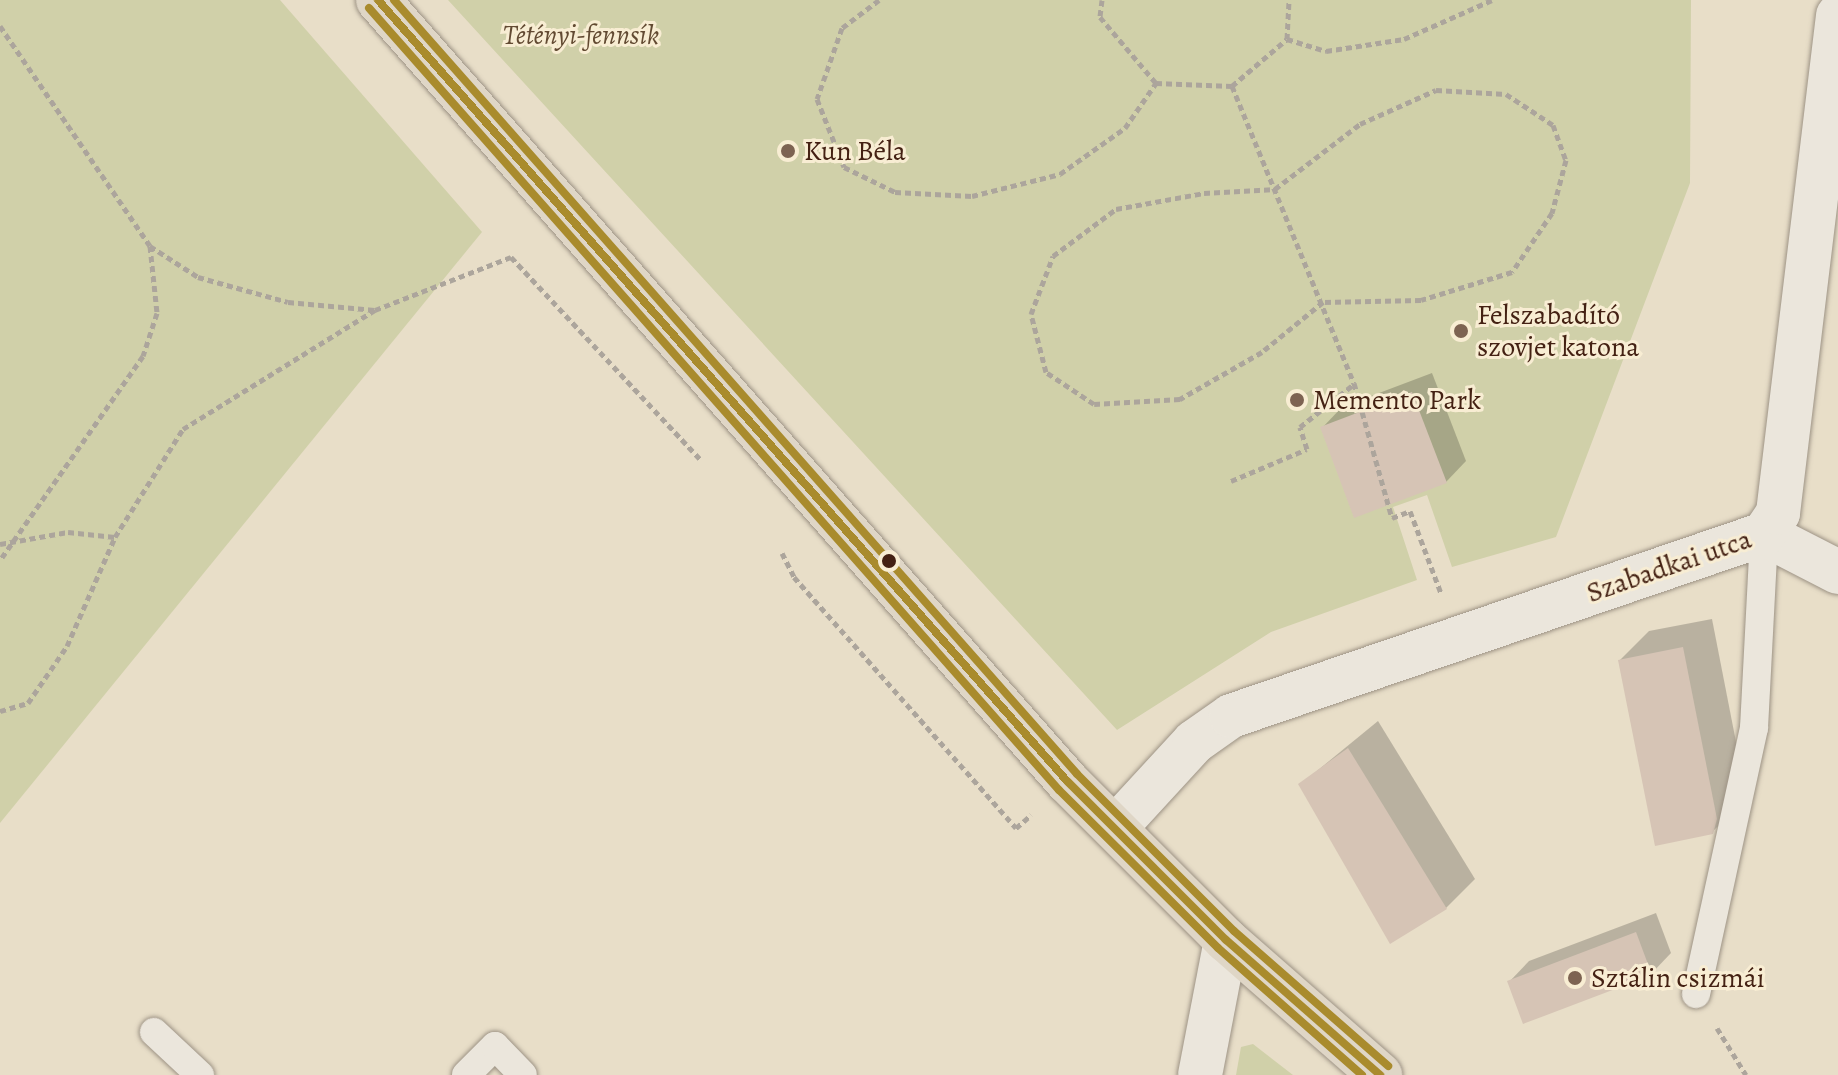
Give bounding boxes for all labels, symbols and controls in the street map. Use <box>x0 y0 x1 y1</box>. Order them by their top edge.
park label: Tétényi-fennsík <box>503 18 659 52</box>
place label: Kun Béla <box>804 134 906 168</box>
marker: Kun Béla <box>779 142 797 160</box>
place label: Felszabadító szovjet katona <box>1477 298 1639 364</box>
marker: Felszabadító szovjet katona <box>1452 322 1470 340</box>
place label: Memento Park <box>1313 383 1481 417</box>
marker: Memento Park <box>1288 391 1306 409</box>
street label: Szabadkai utca <box>1582 522 1756 610</box>
unlabelled marker <box>881 553 897 569</box>
place label: Sztálin csizmái <box>1591 961 1765 995</box>
marker: Sztálin csizmái <box>1566 969 1584 987</box>

